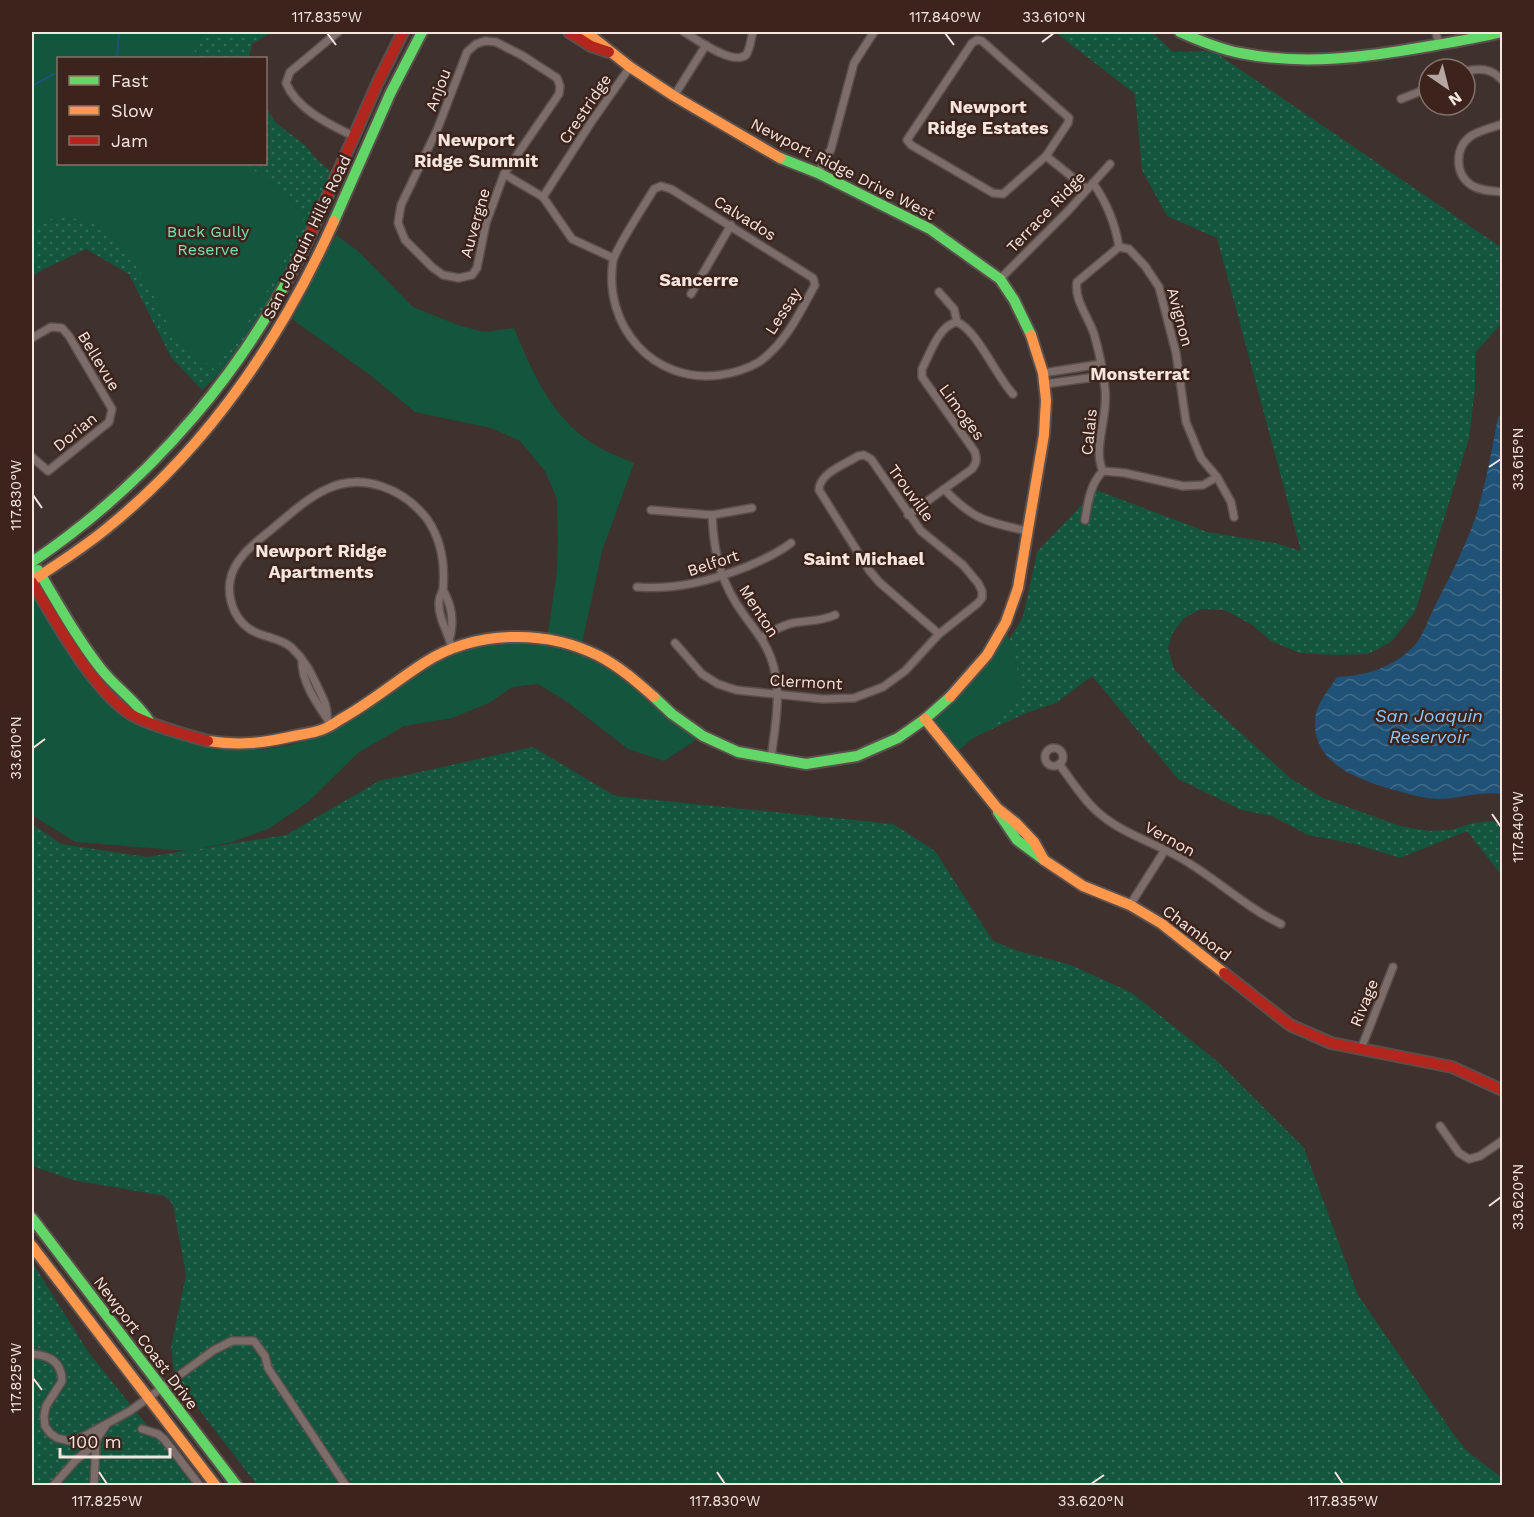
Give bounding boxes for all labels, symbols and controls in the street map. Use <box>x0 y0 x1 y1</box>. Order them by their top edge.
text: 117.835°W <box>292 8 362 26</box>
text: 117.840°W <box>909 8 981 26</box>
text: 33.610°N <box>1022 8 1086 26</box>
legend <box>57 57 267 165</box>
north arrow <box>1417 57 1477 117</box>
street label: Anjou <box>421 66 455 114</box>
text: Fast <box>111 70 149 91</box>
street label: Crestridge <box>555 70 615 148</box>
text: N <box>1445 88 1466 110</box>
district label: Newport Ridge Estates <box>927 96 1049 138</box>
text: Slow <box>111 100 154 121</box>
street label: Newport Ridge Drive West <box>748 114 938 224</box>
district label: Newport Ridge Summit <box>414 129 538 171</box>
text: Jam <box>111 130 148 151</box>
street label: San Joaquin Hills Road <box>259 152 355 322</box>
street label: Terrace Ridge <box>1003 168 1089 256</box>
street label: Auvergne <box>456 186 494 260</box>
street label: Calvados <box>710 191 780 245</box>
park label: Buck Gully Reserve <box>167 222 250 259</box>
district label: Sancerre <box>659 269 739 290</box>
street label: Lessay <box>761 283 806 338</box>
street label: Avignon <box>1163 285 1197 349</box>
street label: Bellevue <box>74 328 124 394</box>
district label: Monsterrat <box>1090 363 1190 384</box>
street label: Limoges <box>935 380 989 444</box>
street label: Calais <box>1077 408 1101 456</box>
street label: Dorian <box>49 409 101 455</box>
text: 33.615°N <box>1509 428 1527 490</box>
text: 117.830°W <box>7 460 25 531</box>
street label: Trouville <box>884 461 938 525</box>
district label: Newport Ridge Apartments <box>255 540 387 582</box>
street label: Belfort <box>685 546 741 580</box>
district label: Saint Michael <box>804 548 925 569</box>
street label: Menton <box>735 581 783 641</box>
street label: Clermont <box>769 671 843 693</box>
water label: San Joaquin Reservoir <box>1375 705 1483 747</box>
text: 33.610°N <box>7 716 25 780</box>
text: 117.840°W <box>1509 791 1527 863</box>
street label: Vernon <box>1141 817 1199 861</box>
street label: Chambord <box>1159 901 1235 965</box>
street label: Rivage <box>1346 976 1382 1030</box>
text: 33.620°N <box>1509 1164 1527 1230</box>
street label: Newport Coast Drive <box>90 1273 202 1413</box>
text: 117.825°W <box>7 1343 25 1413</box>
scale bar <box>60 1421 170 1459</box>
text: 100 m <box>69 1431 122 1452</box>
text: 117.825°W <box>72 1492 142 1510</box>
text: 117.830°W <box>690 1492 761 1510</box>
text: 33.620°N <box>1058 1492 1124 1510</box>
text: 117.835°W <box>1308 1492 1378 1510</box>

